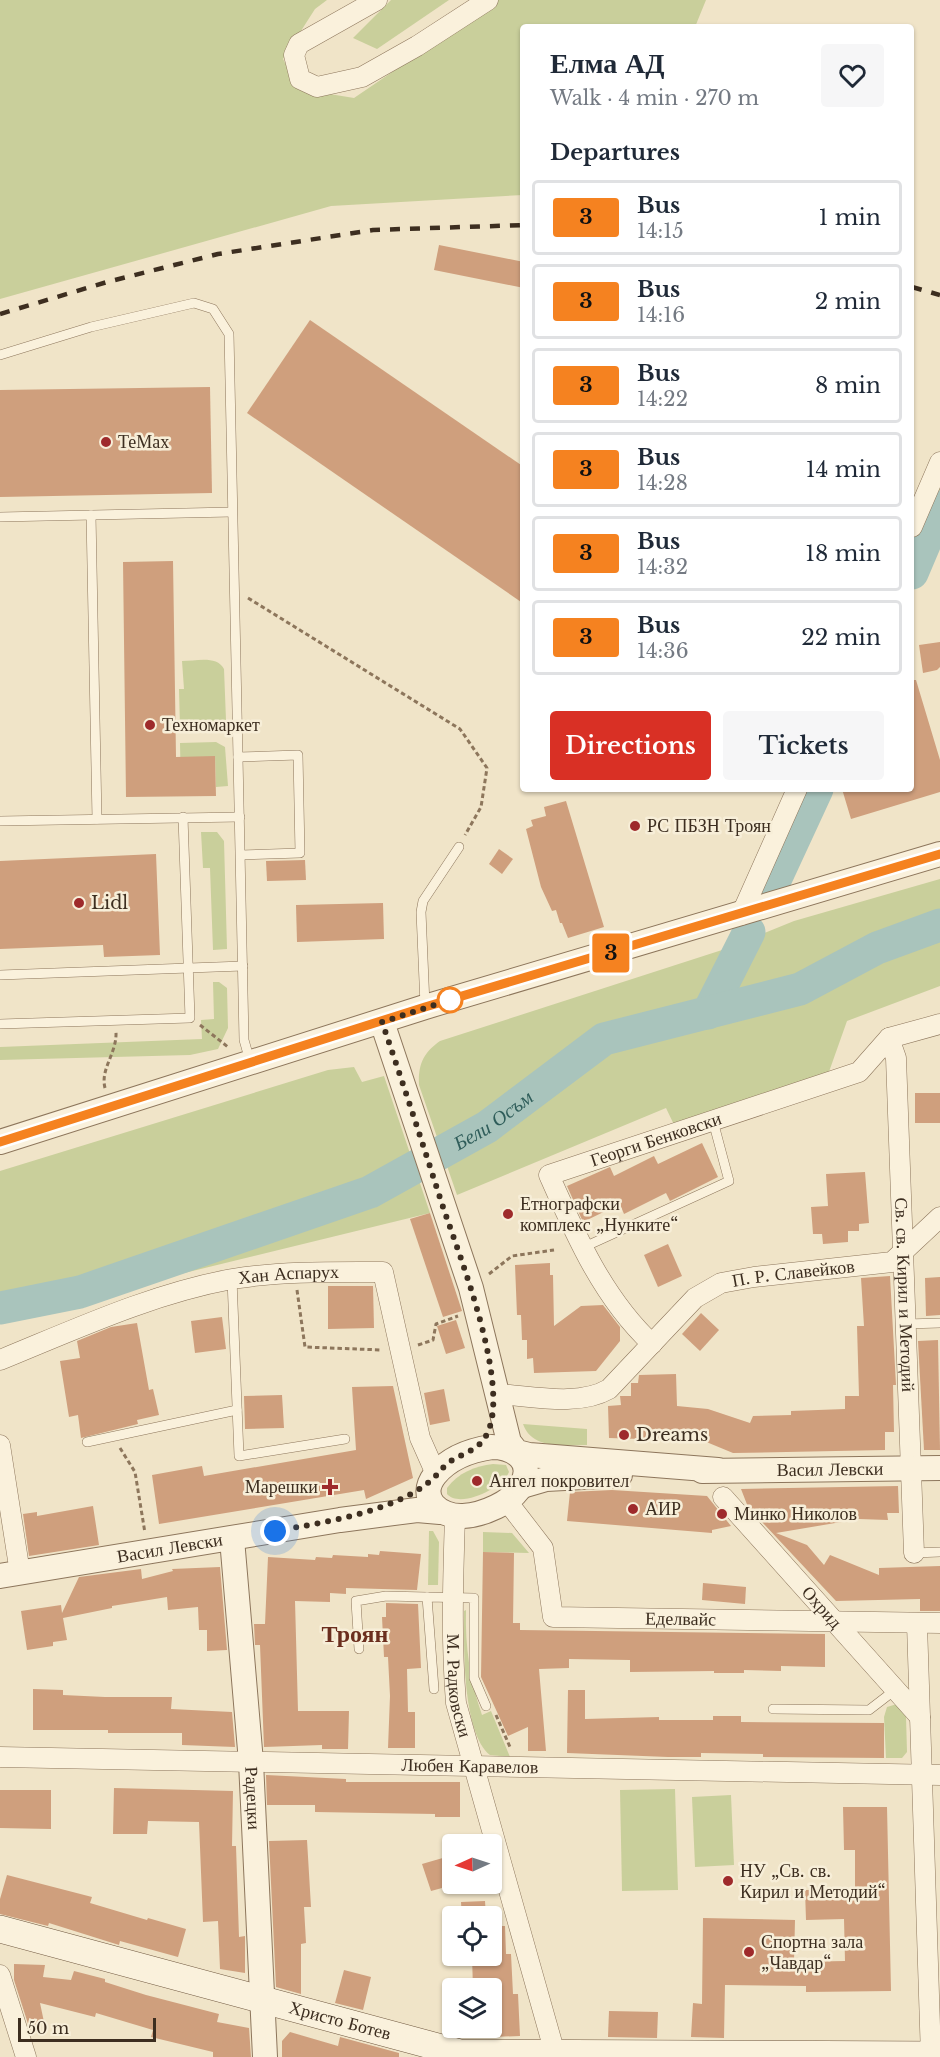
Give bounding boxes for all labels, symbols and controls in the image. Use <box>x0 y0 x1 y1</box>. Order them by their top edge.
button: heart <box>821 44 884 107</box>
text: Елма АД <box>550 46 664 81</box>
text: Walk · 4 min · 270 m <box>550 86 759 110</box>
text: Departures <box>550 139 680 166</box>
text: Bus <box>637 192 680 219</box>
text: 3 <box>579 204 593 230</box>
text: 1 min <box>819 204 881 231</box>
text: 14:15 <box>637 219 684 243</box>
text: Bus <box>637 276 680 303</box>
text: 3 <box>579 288 593 314</box>
text: 2 min <box>815 288 881 315</box>
text: 14:16 <box>637 303 685 327</box>
text: Bus <box>637 360 680 387</box>
text: 3 <box>579 372 593 398</box>
text: 8 min <box>815 372 881 399</box>
text: 14:22 <box>637 387 688 411</box>
place label: ТеМах <box>118 431 169 453</box>
marker: ТеМах <box>99 435 113 449</box>
text: Bus <box>637 444 680 471</box>
text: 3 <box>579 456 593 482</box>
text: 14 min <box>806 456 881 483</box>
text: 14:28 <box>637 471 688 495</box>
text: Bus <box>637 528 680 555</box>
text: 3 <box>579 540 593 566</box>
text: 18 min <box>805 540 881 567</box>
text: 14:32 <box>637 555 688 579</box>
text: Bus <box>637 612 680 639</box>
text: 3 <box>579 624 593 650</box>
text: 22 min <box>801 624 881 651</box>
text: 14:36 <box>637 639 689 663</box>
button: Directions <box>550 711 711 780</box>
button: Tickets <box>723 711 884 780</box>
place label: Техномаркет <box>162 714 260 736</box>
marker: Техномаркет <box>143 718 157 732</box>
place label: РС ПБЗН Троян <box>647 815 771 837</box>
marker: РС ПБЗН Троян <box>628 819 642 833</box>
place label: Lidl <box>91 892 128 914</box>
marker: Lidl <box>72 896 86 910</box>
line badge: 3 <box>592 934 630 972</box>
text: 3 <box>604 940 618 966</box>
unlabelled marker <box>437 987 463 1013</box>
water label: Бели Осъм <box>448 1085 538 1156</box>
street label: Георги Бенковски <box>588 1107 725 1171</box>
place label: Етнографски комплекс „Нунките“ <box>520 1193 678 1236</box>
street label: Св. св. Кирил и Методий <box>890 1197 919 1393</box>
marker: Етнографски комплекс „Нунките“ <box>501 1207 515 1221</box>
street label: П. Р. Славейков <box>730 1255 856 1292</box>
street label: Хан Аспарух <box>237 1261 339 1289</box>
place label: Dreams <box>636 1424 708 1446</box>
marker: Dreams <box>617 1428 631 1442</box>
street label: Васил Левски <box>777 1458 884 1481</box>
place label: Ангел покровител <box>489 1470 629 1492</box>
marker: Ангел покровител <box>470 1474 484 1488</box>
place label: Марешки <box>245 1476 318 1498</box>
marker: Марешки <box>323 1480 337 1494</box>
place label: АИР <box>645 1498 681 1520</box>
marker: АИР <box>626 1502 640 1516</box>
place label: Минко Николов <box>734 1503 857 1525</box>
marker: Минко Николов <box>715 1507 729 1521</box>
your location <box>260 1516 290 1546</box>
street label: Васил Левски <box>115 1528 224 1568</box>
street label: Охрид <box>797 1581 847 1633</box>
street label: Еделвайс <box>645 1607 716 1631</box>
district label: Троян <box>322 1619 389 1648</box>
street label: М. Радковски <box>442 1633 476 1740</box>
street label: Любен Каравелов <box>401 1754 539 1778</box>
street label: Радецки <box>240 1766 265 1831</box>
north arrow <box>442 1834 502 1894</box>
map controls <box>442 1834 502 2038</box>
place label: НУ „Св. св. Кирил и Методий“ <box>740 1860 886 1903</box>
marker: НУ „Св. св. Кирил и Методий“ <box>721 1874 735 1888</box>
button: locate <box>442 1906 502 1966</box>
place label: Спортна зала „Чавдар“ <box>761 1931 863 1974</box>
marker: Спортна зала „Чавдар“ <box>742 1945 756 1959</box>
button: layers <box>442 1978 502 2038</box>
street label: Христо Ботев <box>286 1996 393 2045</box>
scale bar <box>18 2015 156 2042</box>
text: 50 m <box>27 2018 69 2038</box>

